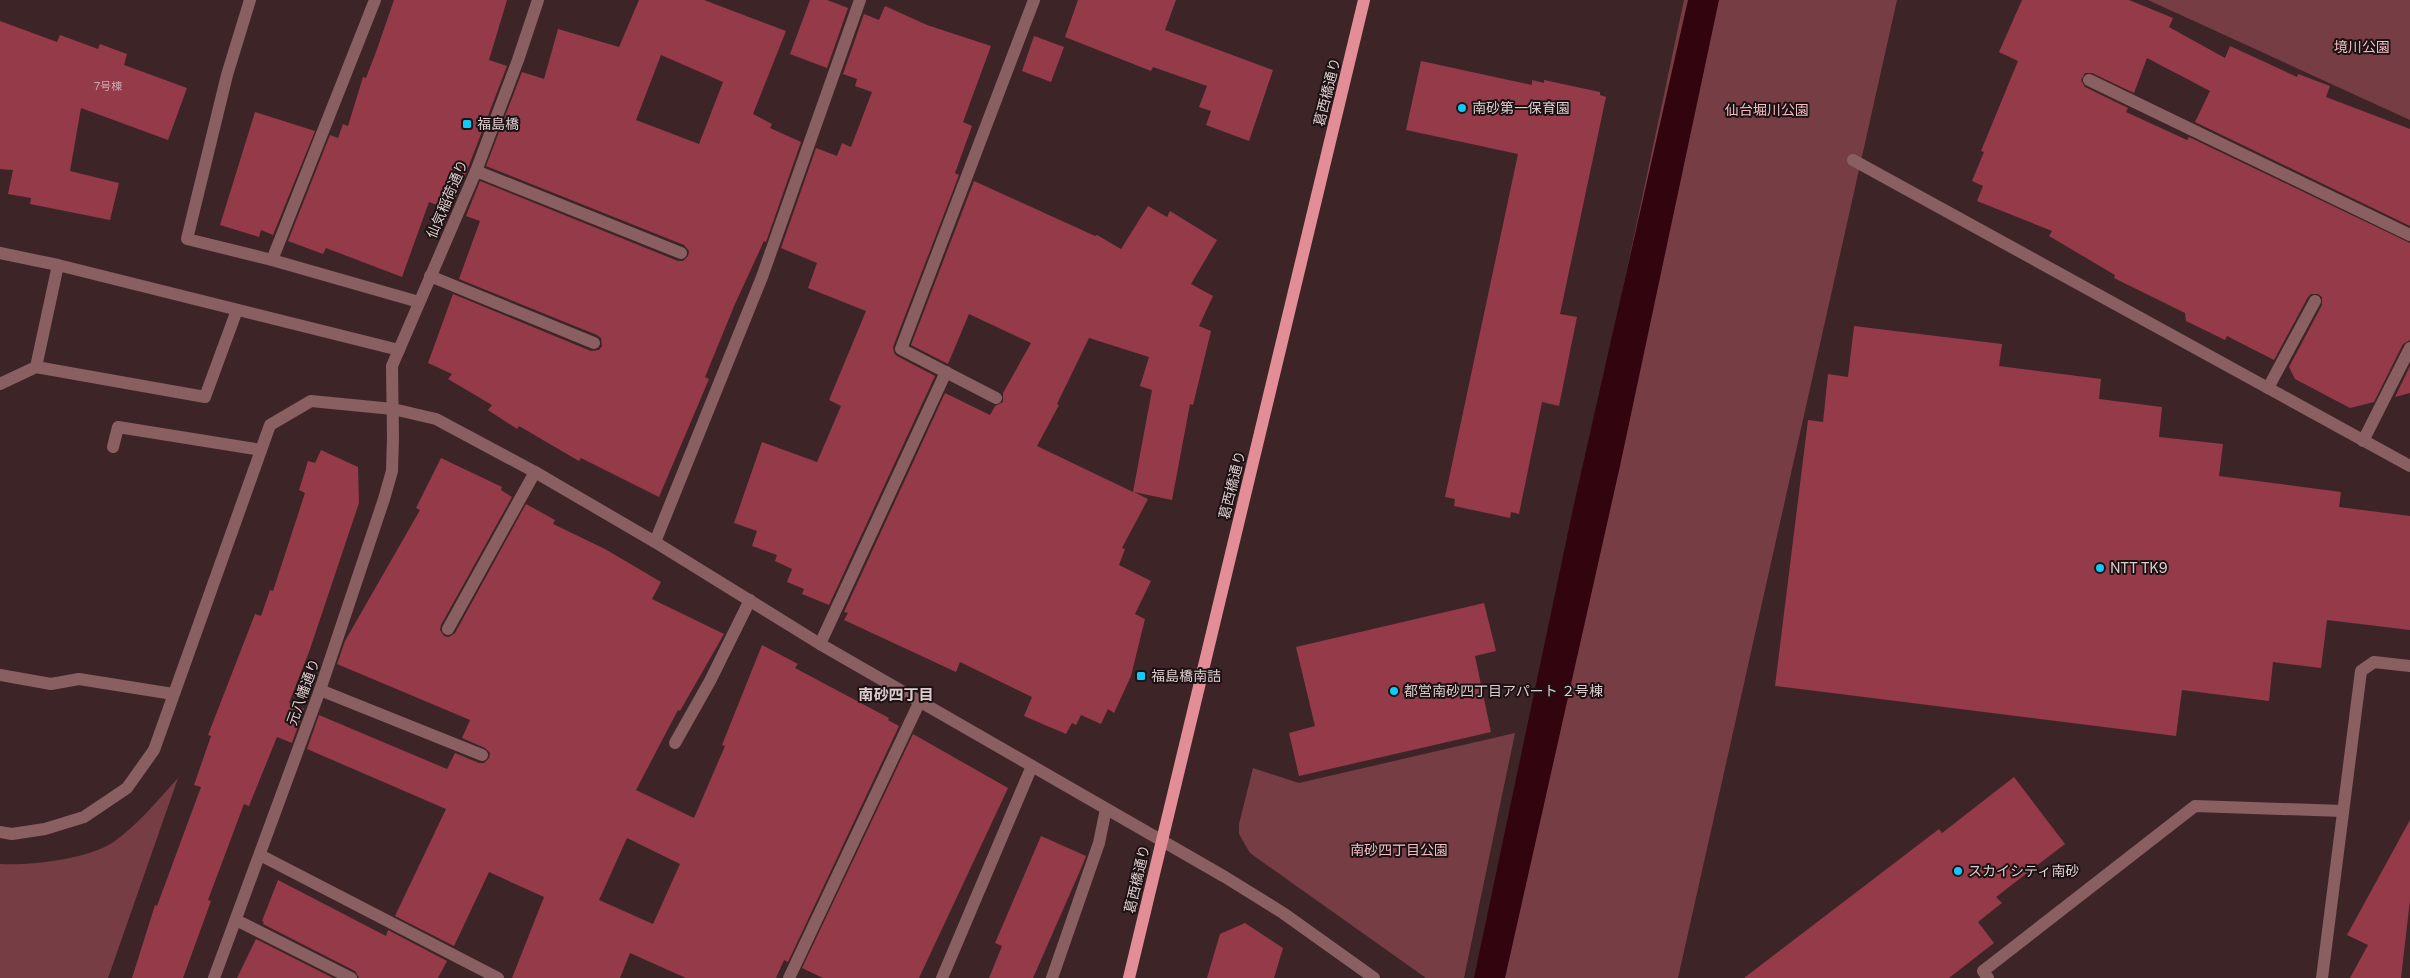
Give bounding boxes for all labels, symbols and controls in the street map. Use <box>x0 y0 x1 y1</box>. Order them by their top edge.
park label: 境川公園 <box>2334 39 2390 55</box>
street label: 葛西橋通り <box>1311 56 1343 128</box>
house number: 7号棟 <box>94 80 122 92</box>
place label: 南砂第一保育園 <box>1472 100 1570 116</box>
marker: 南砂第一保育園 <box>1456 102 1468 114</box>
park label: 仙台堀川公園 <box>1725 102 1809 118</box>
place label: 福島橋 <box>477 116 519 132</box>
marker: 福島橋 <box>461 118 473 130</box>
street label: 仙気稲荷通り <box>423 157 471 241</box>
street label: 葛西橋通り <box>1216 449 1248 521</box>
place label: NTT TK9 <box>2110 560 2168 576</box>
marker: NTT TK9 <box>2094 562 2106 574</box>
street label: 元八幡通り <box>284 656 322 728</box>
place label: 福島橋南詰 <box>1151 668 1221 684</box>
marker: 福島橋南詰 <box>1135 670 1147 682</box>
place label: 都営南砂四丁目アパート ２号棟 <box>1404 683 1603 699</box>
marker: 都営南砂四丁目アパート ２号棟 <box>1388 685 1400 697</box>
district label: 南砂四丁目 <box>858 686 934 703</box>
park label: 南砂四丁目公園 <box>1350 842 1448 858</box>
street label: 葛西橋通り <box>1121 843 1153 915</box>
place label: スカイシティ南砂 <box>1968 863 2079 879</box>
marker: スカイシティ南砂 <box>1952 865 1964 877</box>

